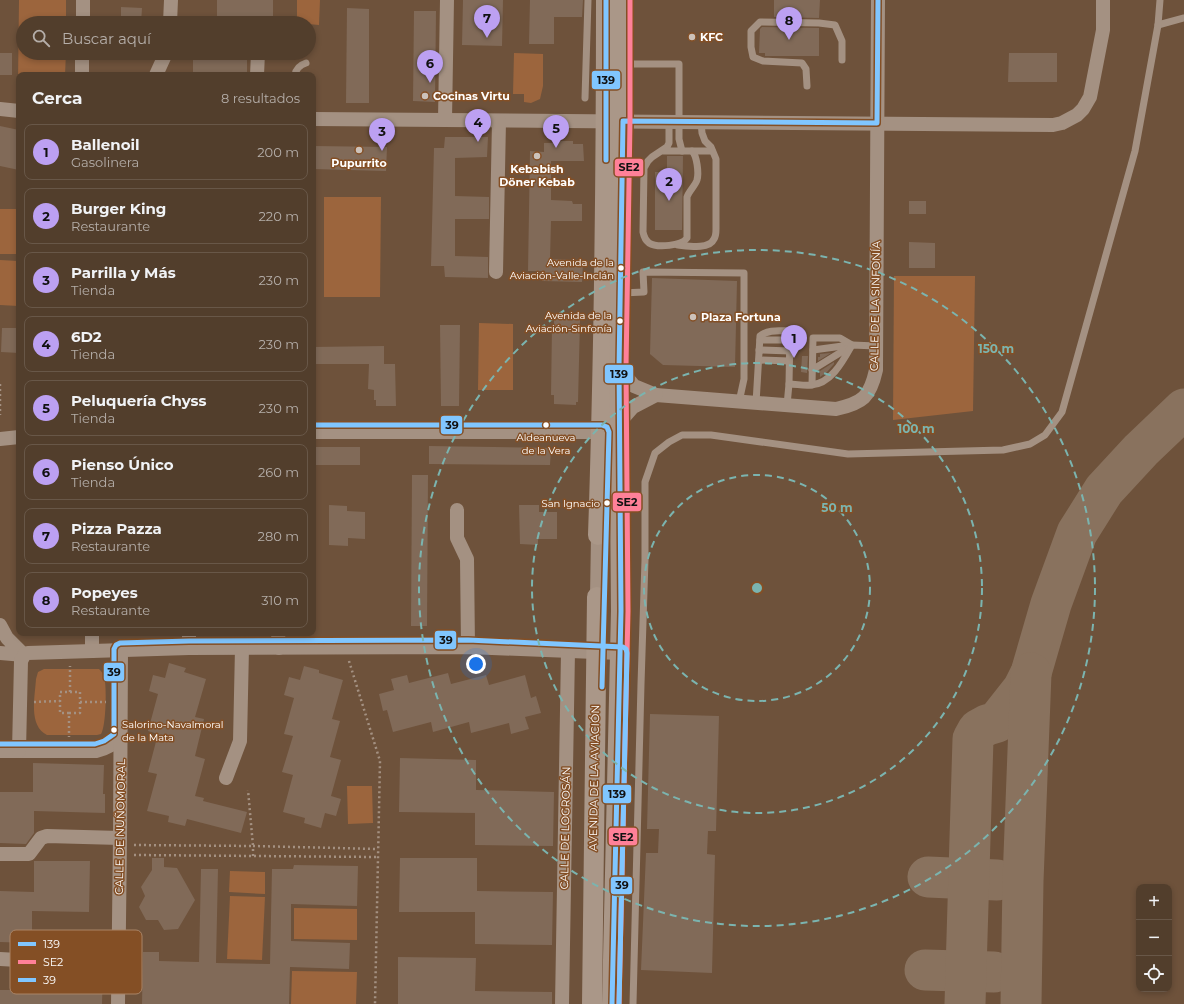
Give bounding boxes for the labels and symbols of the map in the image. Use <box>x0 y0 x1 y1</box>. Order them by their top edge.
pin: 7 <box>474 5 500 38</box>
pin: 8 <box>776 7 802 40</box>
place label: KFC <box>700 30 723 44</box>
marker: KFC <box>687 32 697 42</box>
pin: 6 <box>417 50 443 83</box>
line badge: 139 <box>591 70 621 90</box>
text: 139 <box>597 73 615 87</box>
place label: Cocinas Virtu <box>433 89 510 103</box>
marker: Cocinas Virtu <box>420 91 430 101</box>
pin: 4 <box>465 109 491 142</box>
pin: 5 <box>543 115 569 148</box>
pin: 3 <box>369 118 395 151</box>
marker: Pupurrito <box>354 145 364 155</box>
marker: Kebabish Döner Kebab <box>532 151 542 161</box>
place label: Pupurrito <box>331 156 387 170</box>
line badge: SE2 <box>614 158 644 177</box>
text: SE2 <box>619 160 640 174</box>
place label: Kebabish Döner Kebab <box>499 162 575 189</box>
pin: 2 <box>656 168 682 201</box>
street label: CALLE DE LA SINFONÍA <box>867 241 883 371</box>
place label: Avenida de la Aviación-Valle-Inclán <box>510 256 614 282</box>
marker: Avenida de la Aviación-Valle-Inclán <box>616 263 626 273</box>
place label: Avenida de la Aviación-Sinfonía <box>526 309 612 335</box>
place label: Plaza Fortuna <box>701 310 781 324</box>
marker: Plaza Fortuna <box>688 312 698 322</box>
marker: Avenida de la Aviación-Sinfonía <box>615 316 625 326</box>
pin: 1 <box>781 325 807 358</box>
text: 150 m <box>978 341 1014 356</box>
line badge: 139 <box>604 364 634 384</box>
text: 139 <box>610 367 628 381</box>
line badge: 39 <box>440 415 463 435</box>
text: 39 <box>444 418 459 432</box>
marker: Aldeanueva de la Vera <box>541 420 551 430</box>
text: 100 m <box>898 421 934 436</box>
place label: Aldeanueva de la Vera <box>517 431 575 457</box>
line badge: SE2 <box>612 492 642 512</box>
text: SE2 <box>617 495 638 509</box>
place label: San Ignacio <box>542 497 600 510</box>
marker: San Ignacio <box>602 498 612 508</box>
text: 50 m <box>821 500 853 515</box>
centre of rings <box>750 581 764 595</box>
line badge: 39 <box>434 630 457 650</box>
text: 39 <box>438 633 453 647</box>
your location <box>466 654 486 674</box>
line badge: 39 <box>103 662 125 682</box>
text: 39 <box>106 665 121 679</box>
street label: AVENIDA DE LA AVIACIÓN <box>586 705 602 851</box>
place label: Salorino-Navalmoral de la Mata <box>122 718 223 744</box>
marker: Salorino-Navalmoral de la Mata <box>109 725 119 735</box>
street label: CALLE DE NUÑOMORAL <box>112 758 128 895</box>
street label: CALLE DE LOGROSÁN <box>557 766 573 890</box>
line badge: 139 <box>602 784 632 804</box>
text: 139 <box>608 787 626 801</box>
line badge: SE2 <box>608 827 638 846</box>
text: SE2 <box>613 830 634 844</box>
line badge: 39 <box>610 876 633 895</box>
text: 39 <box>614 878 629 892</box>
legend <box>10 930 142 994</box>
text: 139 <box>43 937 60 951</box>
text: SE2 <box>43 955 63 969</box>
text: 39 <box>43 973 56 987</box>

